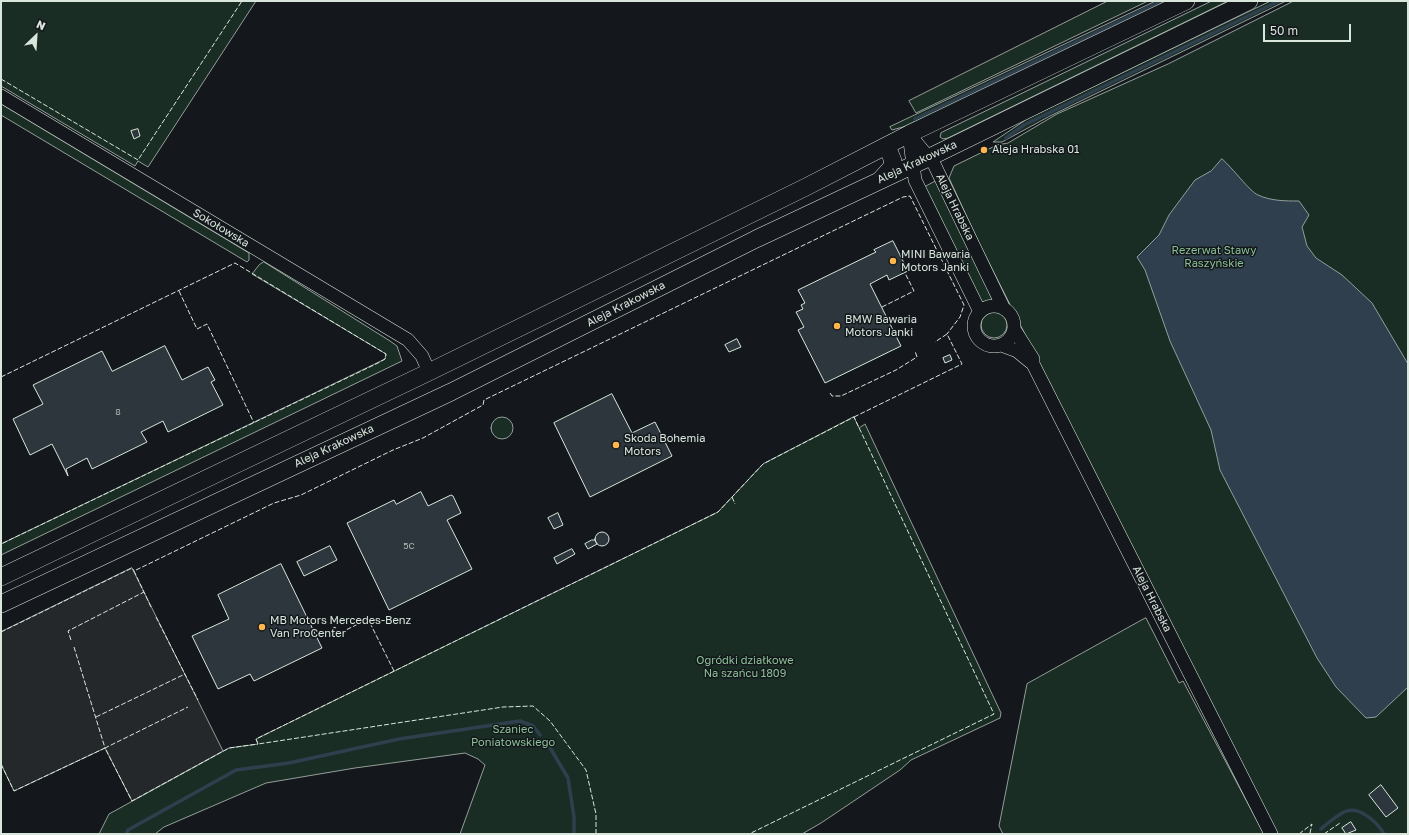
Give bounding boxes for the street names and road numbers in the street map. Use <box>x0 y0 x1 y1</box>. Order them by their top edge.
street label: Aleja Krakowska <box>875 138 959 186</box>
street label: Aleja Hrabska <box>933 172 977 242</box>
street label: Sokołowska <box>190 206 252 250</box>
street label: Aleja Krakowska <box>585 279 667 329</box>
street label: Aleja Krakowska <box>292 422 376 470</box>
street label: Aleja Hrabska <box>1130 564 1174 634</box>

